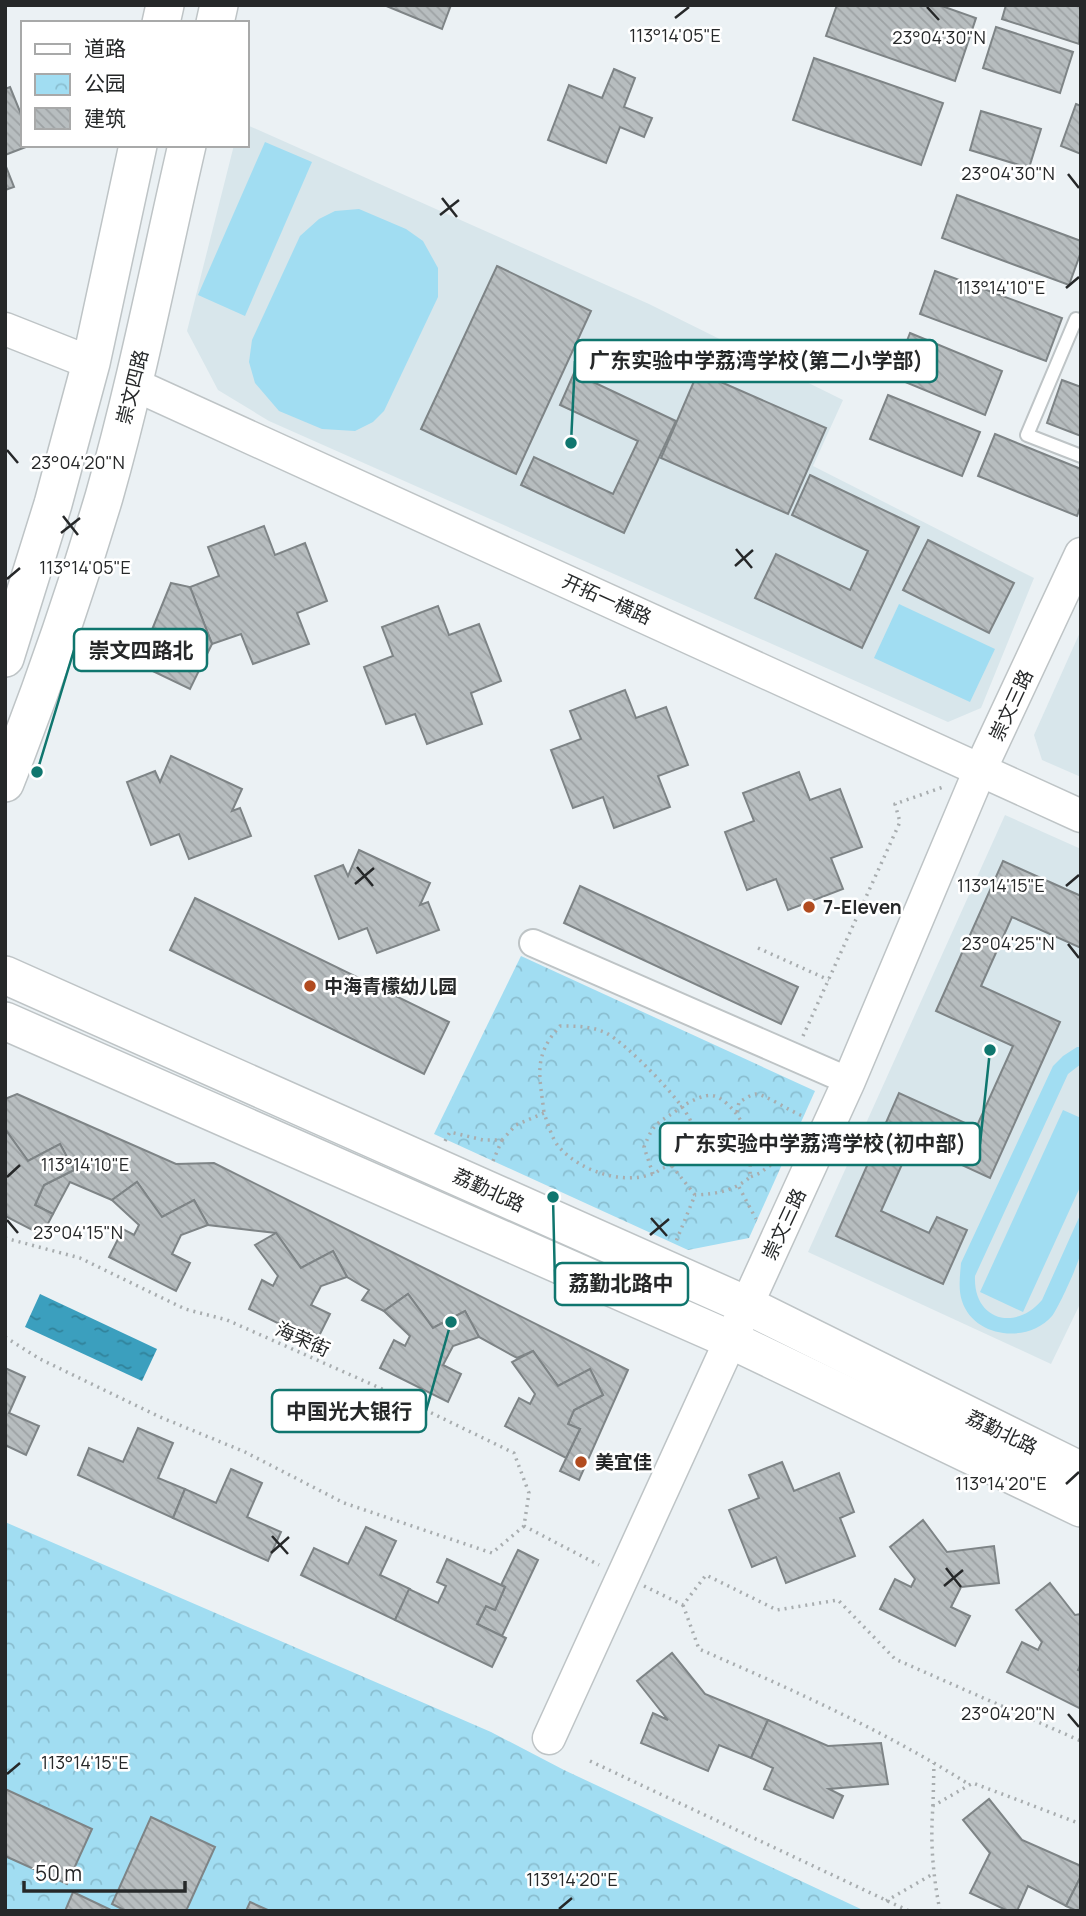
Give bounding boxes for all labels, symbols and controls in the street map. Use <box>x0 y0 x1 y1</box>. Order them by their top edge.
legend <box>21 21 248 147</box>
text: 113°14'05"E <box>629 23 721 47</box>
text: 23°04'30"N <box>892 25 986 49</box>
text: 道路 <box>84 34 126 62</box>
text: 公园 <box>84 69 126 97</box>
text: 建筑 <box>84 104 126 132</box>
text: 23°04'30"N <box>961 161 1055 185</box>
text: 113°14'10"E <box>957 275 1045 299</box>
callout: 广东实验中学荔湾学校(第二小学部) <box>575 340 937 382</box>
text: 广东实验中学荔湾学校(第二小学部) <box>589 346 923 374</box>
street label: 崇文四路 <box>110 347 154 427</box>
text: 23°04'20"N <box>31 450 125 474</box>
text: 113°14'05"E <box>39 555 131 579</box>
street label: 开拓一横路 <box>558 568 656 630</box>
callout: 崇文四路北 <box>74 629 207 671</box>
text: 崇文四路北 <box>89 636 194 664</box>
street label: 崇文三路 <box>983 665 1039 745</box>
text: 113°14'15"E <box>957 873 1045 897</box>
place label: 7-Eleven <box>823 894 902 920</box>
marker: 7-Eleven <box>801 899 817 915</box>
text: 23°04'25"N <box>961 931 1055 955</box>
place label: 中海青檬幼儿园 <box>324 973 457 999</box>
marker: 中海青檬幼儿园 <box>302 978 318 994</box>
callout: 广东实验中学荔湾学校(初中部) <box>660 1123 980 1165</box>
text: 广东实验中学荔湾学校(初中部) <box>674 1129 966 1157</box>
text: 113°14'10"E <box>41 1152 129 1176</box>
street label: 荔勤北路 <box>449 1162 529 1218</box>
street label: 崇文三路 <box>756 1184 812 1264</box>
text: 23°04'15"N <box>33 1220 123 1244</box>
callout: 荔勤北路中 <box>555 1263 688 1305</box>
text: 荔勤北路中 <box>569 1269 674 1297</box>
street label: 海荣街 <box>272 1316 334 1362</box>
callout: 中国光大银行 <box>272 1390 426 1432</box>
text: 中国光大银行 <box>286 1397 412 1425</box>
street label: 荔勤北路 <box>962 1404 1042 1460</box>
place label: 美宜佳 <box>595 1449 652 1475</box>
marker: 美宜佳 <box>573 1454 589 1470</box>
text: 113°14'20"E <box>955 1471 1047 1495</box>
text: 23°04'20"N <box>961 1701 1055 1725</box>
text: 113°14'15"E <box>41 1750 129 1774</box>
scale bar <box>24 1850 186 1894</box>
text: 50 m <box>35 1859 82 1887</box>
text: 113°14'20"E <box>526 1867 618 1891</box>

